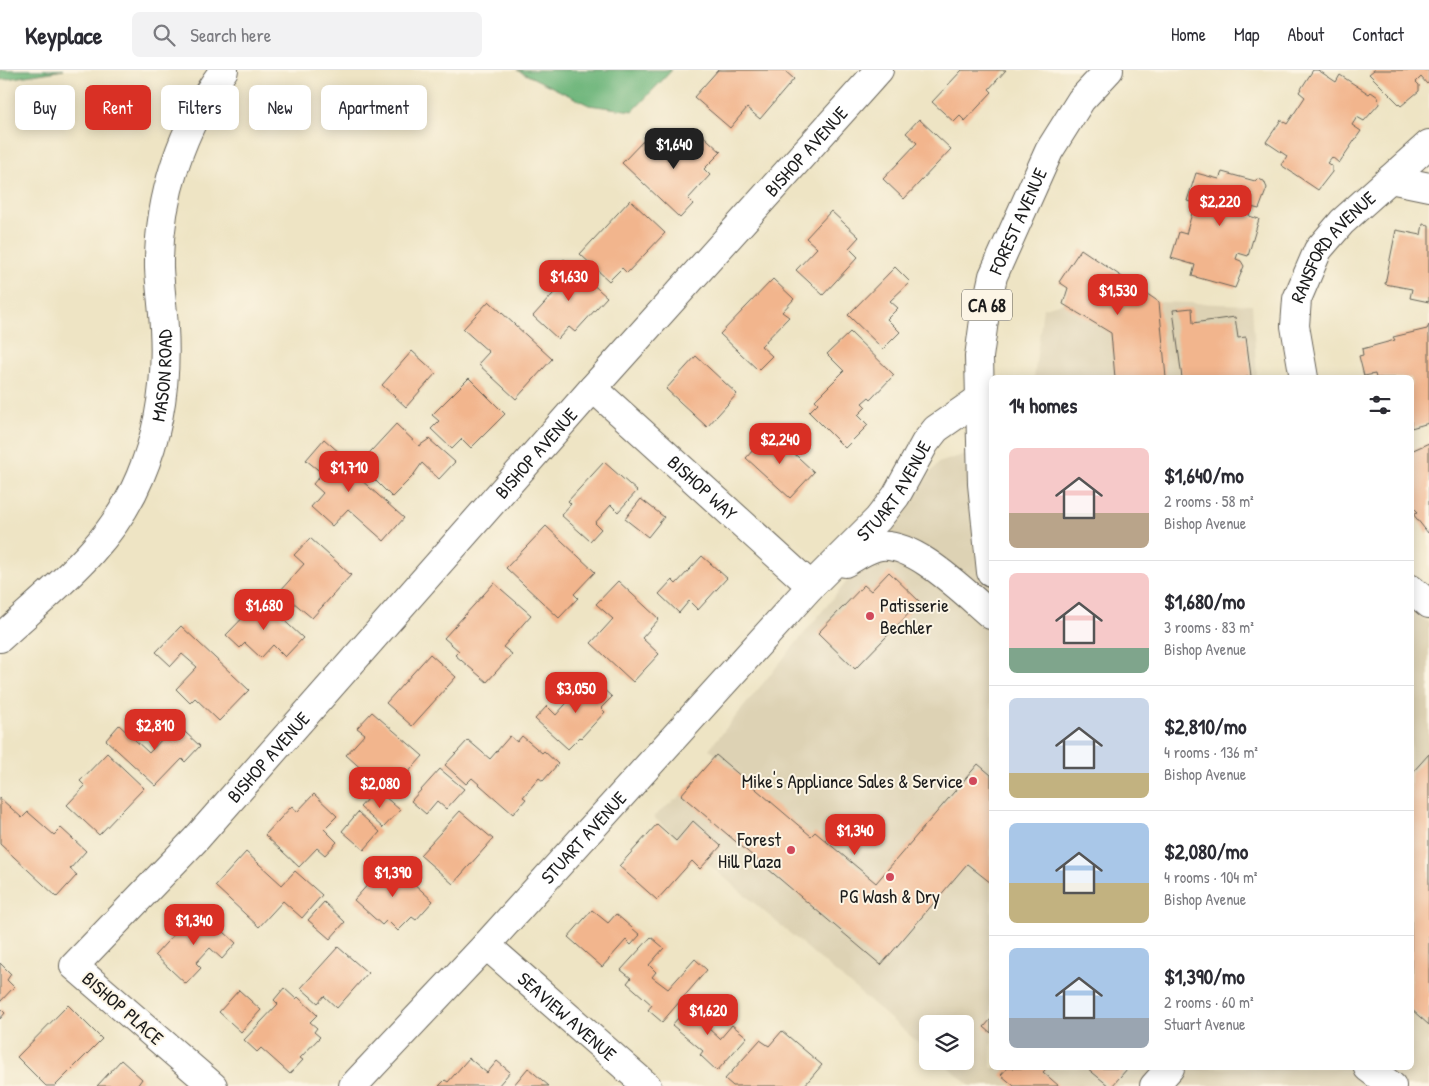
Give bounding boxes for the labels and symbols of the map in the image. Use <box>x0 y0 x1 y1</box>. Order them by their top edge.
street label: BISHOP AVENUE <box>758 100 854 202</box>
pin: $1,640 <box>633 128 715 170</box>
street label: FOREST AVENUE <box>982 163 1053 279</box>
pin: $2,220 <box>1179 184 1261 227</box>
street label: RANSFORD AVENUE <box>1284 185 1382 307</box>
pin: $1,630 <box>528 260 610 302</box>
pin: $1,530 <box>1077 274 1159 316</box>
road number: CA 68 <box>962 290 1012 320</box>
street label: MASON ROAD <box>145 329 178 424</box>
street label: BISHOP AVENUE <box>489 401 583 504</box>
pin: $2,240 <box>739 422 821 465</box>
street label: STUART AVENUE <box>850 435 937 547</box>
street label: BISHOP WAY <box>662 449 743 526</box>
pin: $1,710 <box>308 450 390 493</box>
pin: $1,680 <box>223 588 305 631</box>
place label: Patisserie Bechler <box>880 592 949 640</box>
marker: Patisserie Bechler <box>864 610 876 622</box>
pin: $3,050 <box>535 672 617 714</box>
street label: BISHOP AVENUE <box>221 705 316 808</box>
pin: $2,810 <box>114 708 196 751</box>
pin: $2,080 <box>339 766 421 809</box>
place label: Mike's Appliance Sales & Service <box>742 768 963 794</box>
marker: Mike's Appliance Sales & Service <box>967 775 979 787</box>
street label: STUART AVENUE <box>535 785 633 889</box>
pin: $1,340 <box>814 814 896 856</box>
place label: Forest Hill Plaza <box>718 826 782 874</box>
marker: Forest Hill Plaza <box>785 844 797 856</box>
pin: $1,390 <box>352 856 434 898</box>
marker: PG Wash & Dry <box>884 871 896 883</box>
place label: PG Wash & Dry <box>840 883 940 909</box>
pin: $1,340 <box>153 904 235 946</box>
street label: BISHOP PLACE <box>77 965 170 1051</box>
street label: SEAVIEW AVENUE <box>512 966 623 1067</box>
pin: $1,620 <box>667 994 749 1036</box>

